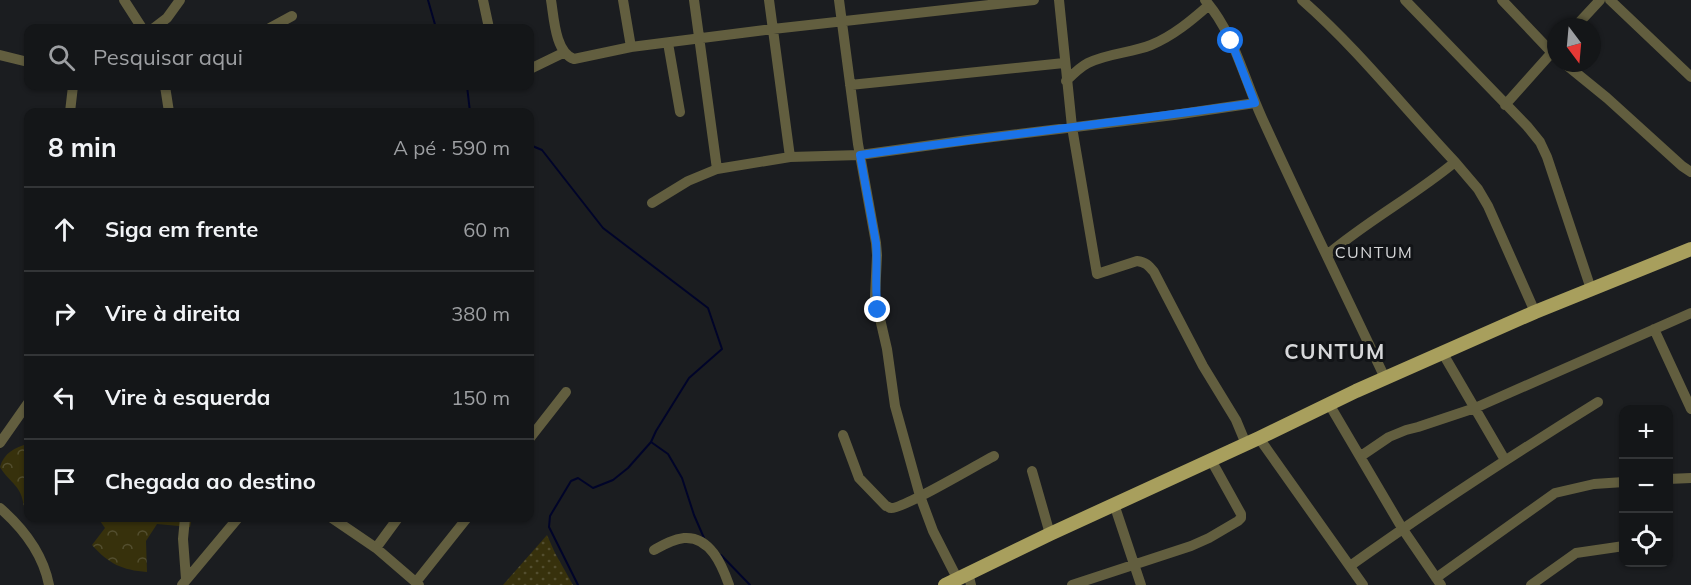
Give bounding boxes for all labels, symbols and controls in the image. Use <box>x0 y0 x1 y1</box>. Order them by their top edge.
north arrow <box>1547 18 1601 72</box>
search box <box>24 24 534 90</box>
route start <box>1217 27 1243 53</box>
icon: search <box>45 41 78 74</box>
text: Pesquisar aqui <box>93 43 243 71</box>
text: 8 min <box>48 131 117 164</box>
text: A pé · 590 m <box>393 135 510 160</box>
icon: ahead <box>48 213 81 246</box>
text: Siga em frente <box>105 215 258 243</box>
text: 60 m <box>463 217 510 242</box>
district label: CUNTUM <box>1335 242 1413 262</box>
route end <box>864 296 890 322</box>
icon: right <box>48 297 81 330</box>
text: Vire à direita <box>105 299 240 327</box>
text: 380 m <box>451 301 510 326</box>
district label: CUNTUM <box>1284 338 1386 364</box>
icon: left <box>48 381 81 414</box>
text: Vire à esquerda <box>105 383 270 411</box>
text: 150 m <box>451 385 510 410</box>
map controls <box>1619 405 1673 567</box>
button: + <box>1619 405 1673 459</box>
button: − <box>1619 459 1673 513</box>
icon: arrive <box>48 465 81 498</box>
text: Chegada ao destino <box>105 467 316 495</box>
button: locate <box>1619 513 1673 567</box>

